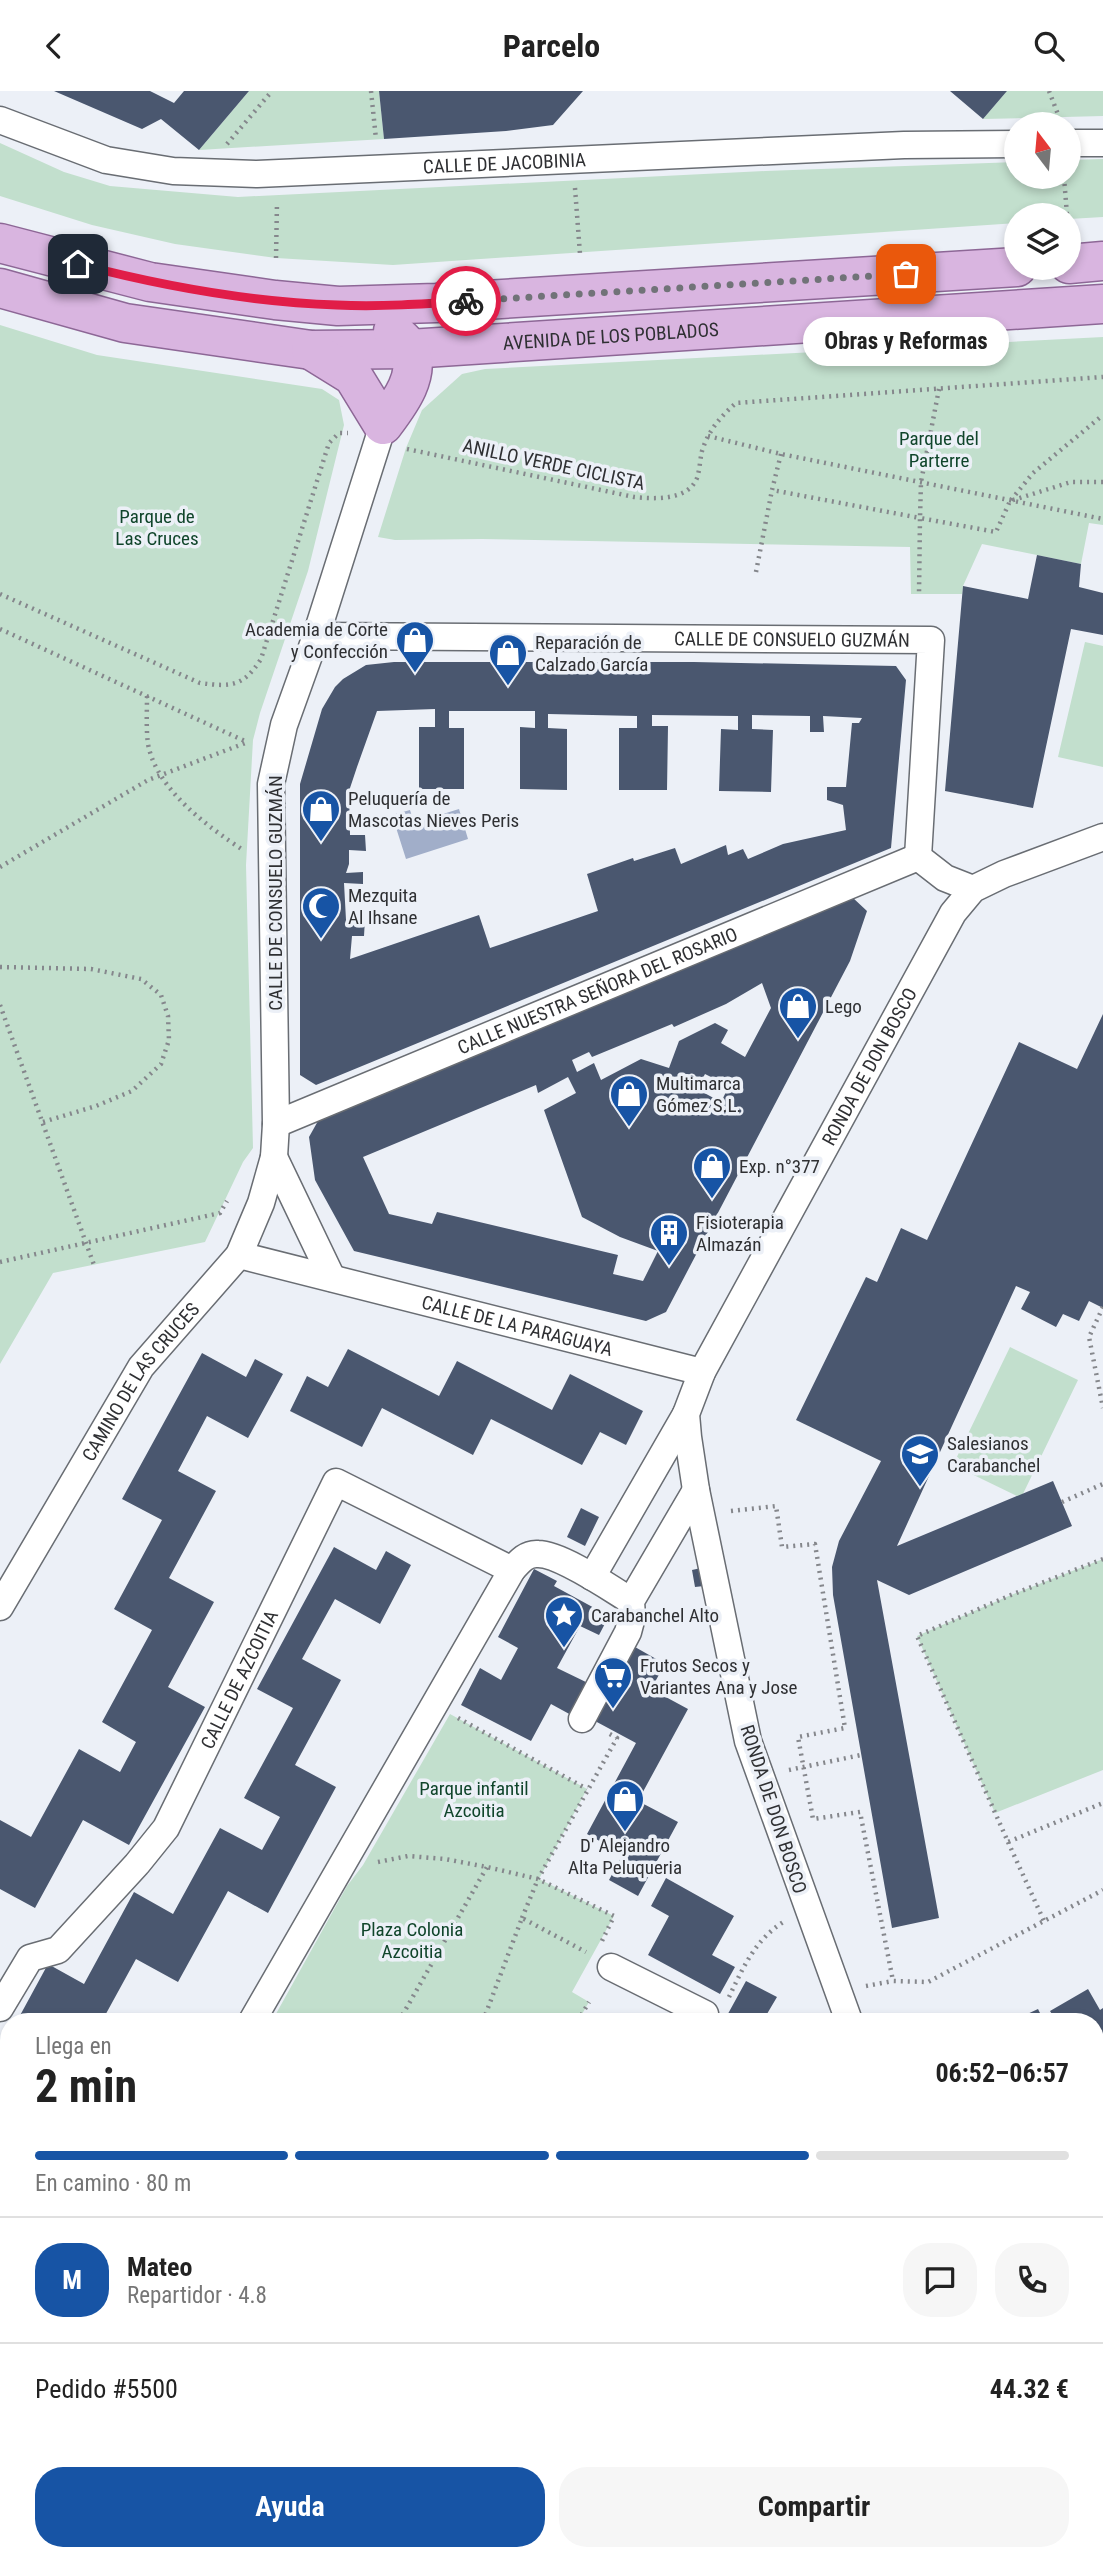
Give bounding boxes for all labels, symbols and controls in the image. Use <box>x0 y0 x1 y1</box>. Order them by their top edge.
icon: back <box>35 27 73 65</box>
text: Parcelo <box>503 27 600 65</box>
icon: search <box>1030 27 1068 65</box>
north arrow <box>1004 112 1082 189</box>
map controls <box>1004 112 1081 280</box>
street label: CALLE DE JACOBINIA <box>422 148 587 179</box>
button: layers <box>1004 203 1081 280</box>
pin <box>48 234 108 294</box>
pin <box>876 244 936 304</box>
icon: home <box>59 245 97 283</box>
icon: bag <box>887 255 925 293</box>
courier <box>431 266 501 336</box>
icon: bike <box>447 282 485 320</box>
callout: Obras y Reformas <box>803 316 1009 365</box>
street label: AVENIDA DE LOS POBLADOS <box>502 318 720 355</box>
text: Obras y Reformas <box>824 328 988 355</box>
park label: Parque del Parterre <box>899 427 979 472</box>
street label: ANILLO VERDE CICLISTA <box>461 434 647 495</box>
park label: Parque de Las Cruces <box>115 505 199 550</box>
place label: Academia de Corte y Confección <box>245 618 388 663</box>
shop icon: Academia de Corte y Confección <box>394 619 436 674</box>
street label: CALLE DE CONSUELO GUZMÁN <box>674 627 910 652</box>
place label: Reparación de Calzado García <box>535 631 648 676</box>
shop icon: Reparación de Calzado García <box>487 632 529 687</box>
street label: CALLE DE CONSUELO GUZMÁN <box>264 775 287 1011</box>
place label: Peluquería de Mascotas Nieves Peris <box>348 787 519 832</box>
shop icon: Peluquería de Mascotas Nieves Peris <box>300 788 342 843</box>
place label: Mezquita Al Ihsane <box>348 884 418 929</box>
mosque icon: Mezquita Al Ihsane <box>300 885 342 940</box>
street label: CALLE NUESTRA SEÑORA DEL ROSARIO <box>454 922 741 1059</box>
street label: RONDA DE DON BOSCO <box>817 984 922 1149</box>
shop icon: Lego <box>777 985 819 1040</box>
place label: Lego <box>825 995 862 1018</box>
place label: Multimarca Gómez S.L. <box>656 1072 742 1117</box>
shop icon: Multimarca Gómez S.L. <box>608 1073 650 1128</box>
shop icon: Exp. n°377 <box>691 1145 733 1200</box>
place label: Exp. n°377 <box>739 1155 820 1178</box>
place label: Fisioterapia Almazán <box>696 1211 784 1256</box>
building icon: Fisioterapia Almazán <box>648 1212 690 1267</box>
street label: CALLE DE LA PARAGUAYA <box>419 1291 615 1361</box>
street label: CAMINO DE LAS CRUCES <box>77 1298 204 1465</box>
place label: Salesianos Carabanchel <box>947 1432 1040 1477</box>
school or university icon: Salesianos Carabanchel <box>899 1433 941 1488</box>
place icon: Carabanchel Alto <box>543 1594 585 1649</box>
place label: Carabanchel Alto <box>591 1604 719 1627</box>
street label: CALLE DE AZCOITIA <box>196 1607 283 1753</box>
place label: Frutos Secos y Variantes Ana y Jose <box>640 1654 798 1699</box>
supermarket icon: Frutos Secos y Variantes Ana y Jose <box>592 1655 634 1710</box>
street label: RONDA DE DON BOSCO <box>735 1722 812 1896</box>
park label: Parque infantil Azcoitia <box>419 1777 529 1822</box>
shop icon: D' Alejandro Alta Peluqueria <box>604 1778 646 1833</box>
place label: D' Alejandro Alta Peluqueria <box>568 1834 682 1879</box>
park label: Plaza Colonia Azcoitia <box>361 1918 463 1963</box>
text: Llega en <box>35 2033 112 2060</box>
text: 06:52–06:57 <box>935 2058 1069 2088</box>
text: 2 min <box>35 2059 137 2113</box>
text: En camino · 80 m <box>35 2170 191 2197</box>
button: chat <box>903 2243 977 2317</box>
button: phone <box>995 2243 1069 2317</box>
text: Mateo <box>127 2252 192 2282</box>
text: M <box>62 2265 82 2295</box>
text: Repartidor · 4.8 <box>127 2282 267 2309</box>
text: Pedido #5500 <box>35 2374 178 2404</box>
text: 44.32 € <box>990 2374 1069 2404</box>
button: Ayuda <box>35 2467 545 2547</box>
button: Compartir <box>559 2467 1069 2547</box>

